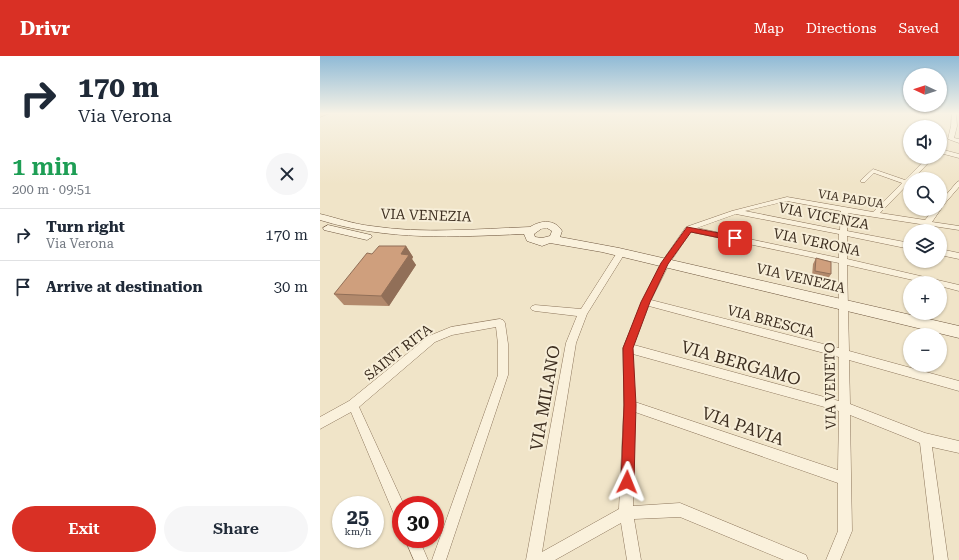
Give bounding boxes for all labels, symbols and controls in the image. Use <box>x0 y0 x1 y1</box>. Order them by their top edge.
text: Drivr <box>20 17 70 40</box>
text: Map <box>754 20 784 36</box>
text: Directions <box>806 20 876 36</box>
text: Saved <box>898 20 939 36</box>
north arrow <box>903 68 947 112</box>
map controls <box>903 68 947 372</box>
text: 170 m <box>78 71 159 104</box>
icon: right <box>12 72 64 124</box>
text: Via Verona <box>78 105 172 126</box>
button: sound <box>903 120 947 164</box>
text: 1 min <box>12 153 78 181</box>
button: close <box>266 153 308 195</box>
button: search <box>903 172 947 216</box>
text: 200 m · 09:51 <box>12 182 91 197</box>
street label: VIA PADUA <box>817 187 886 211</box>
street label: VIA VICENZA <box>777 199 871 233</box>
street label: VIA VENEZIA <box>380 205 472 225</box>
text: Turn right <box>46 218 125 236</box>
pin <box>718 221 752 255</box>
icon: right <box>12 224 34 246</box>
button: layers <box>903 224 947 268</box>
street label: VIA VERONA <box>772 225 862 259</box>
text: 170 m <box>265 226 308 244</box>
icon: arrive <box>724 227 746 249</box>
text: Via Verona <box>46 236 114 251</box>
street label: VIA VENEZIA <box>755 260 847 296</box>
icon: arrive <box>12 276 34 298</box>
button: + <box>903 276 947 320</box>
text: Arrive at destination <box>46 278 202 296</box>
text: 30 m <box>274 278 308 296</box>
street label: VIA BRESCIA <box>725 302 817 340</box>
street label: SAINT RITA <box>361 321 435 383</box>
button: − <box>903 328 947 372</box>
street label: VIA BERGAMO <box>679 336 803 390</box>
street label: VIA VENETO <box>821 342 839 430</box>
street label: VIA MILANO <box>526 344 564 452</box>
street label: VIA PAVIA <box>699 403 787 449</box>
position arrow <box>606 461 648 503</box>
speed limit sign: 30 <box>392 496 444 548</box>
text: 25 <box>347 505 369 529</box>
button: Exit <box>12 506 156 552</box>
button: Share <box>164 506 308 552</box>
text: km/h <box>345 526 371 537</box>

